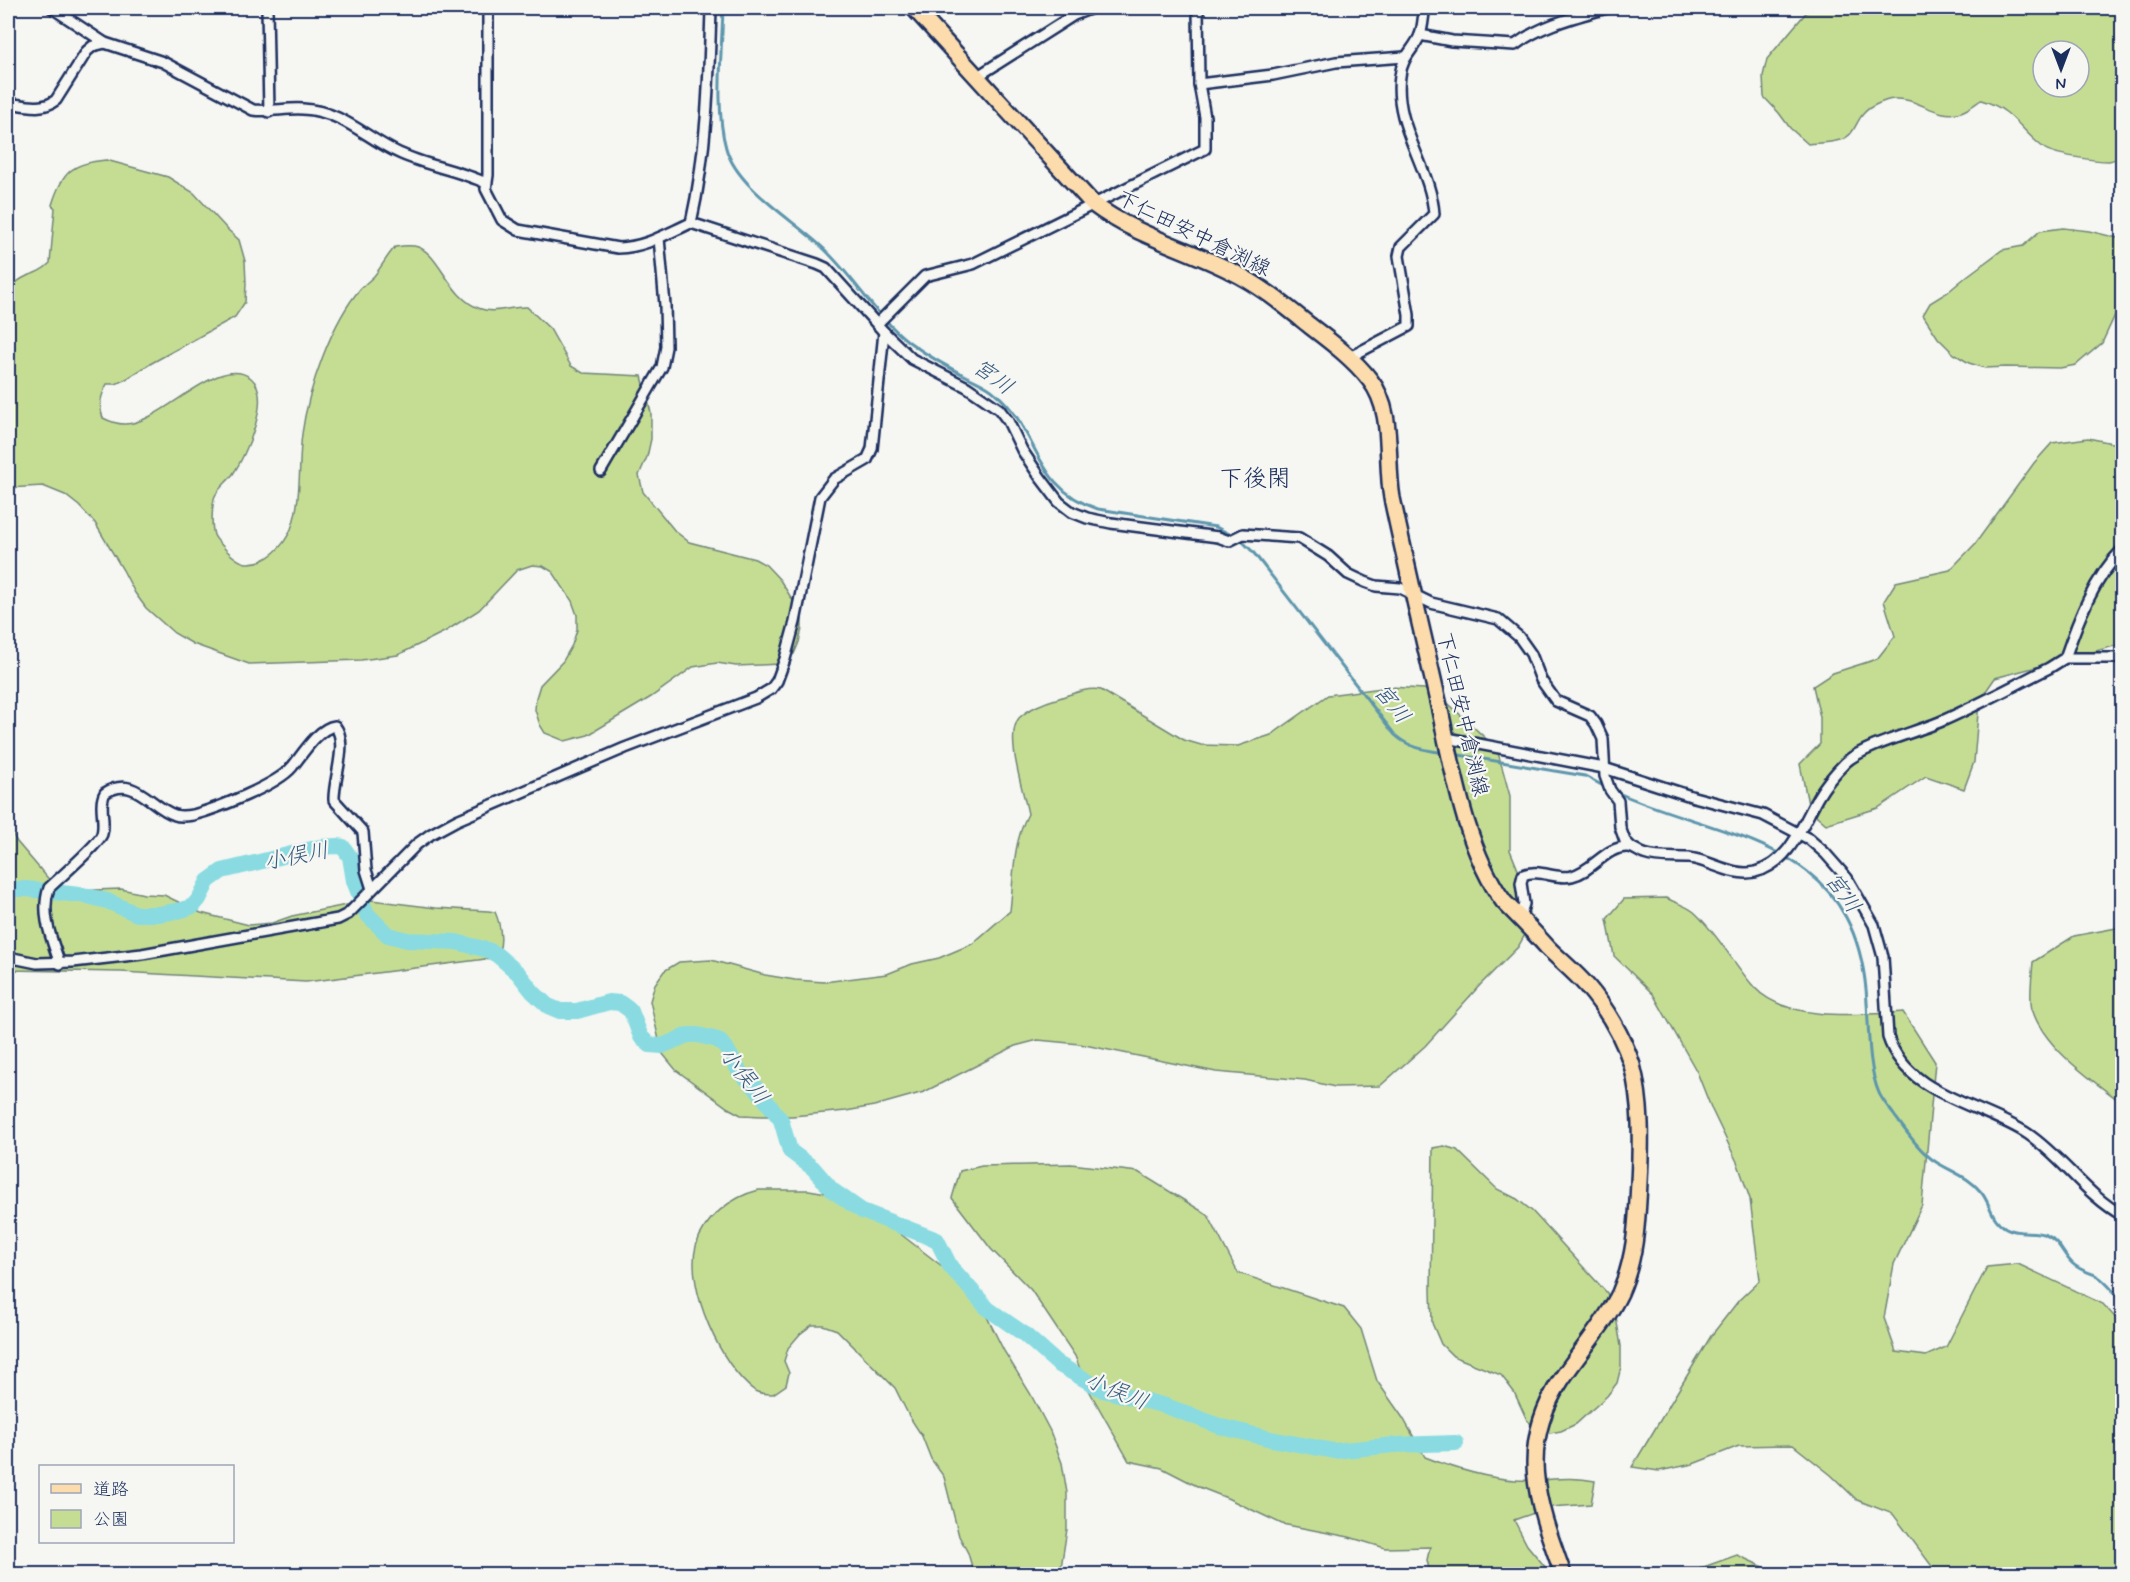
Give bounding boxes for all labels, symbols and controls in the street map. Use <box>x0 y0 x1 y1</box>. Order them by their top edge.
north arrow <box>2031 39 2091 99</box>
text: N <box>2056 72 2066 93</box>
street label: 下仁田安中倉渕線 <box>1112 184 1275 283</box>
water label: 宮川 <box>967 353 1019 402</box>
district label: 下後閑 <box>1219 464 1291 495</box>
street label: 下仁田安中倉渕線 <box>1429 629 1495 799</box>
water label: 宮川 <box>1367 678 1416 730</box>
water label: 小俣川 <box>261 837 331 877</box>
water label: 宮川 <box>1818 867 1867 919</box>
water label: 小俣川 <box>712 1042 775 1111</box>
water label: 小俣川 <box>1080 1367 1152 1417</box>
legend <box>39 1465 234 1543</box>
text: 道路 <box>93 1478 129 1502</box>
text: 公園 <box>93 1508 129 1532</box>

